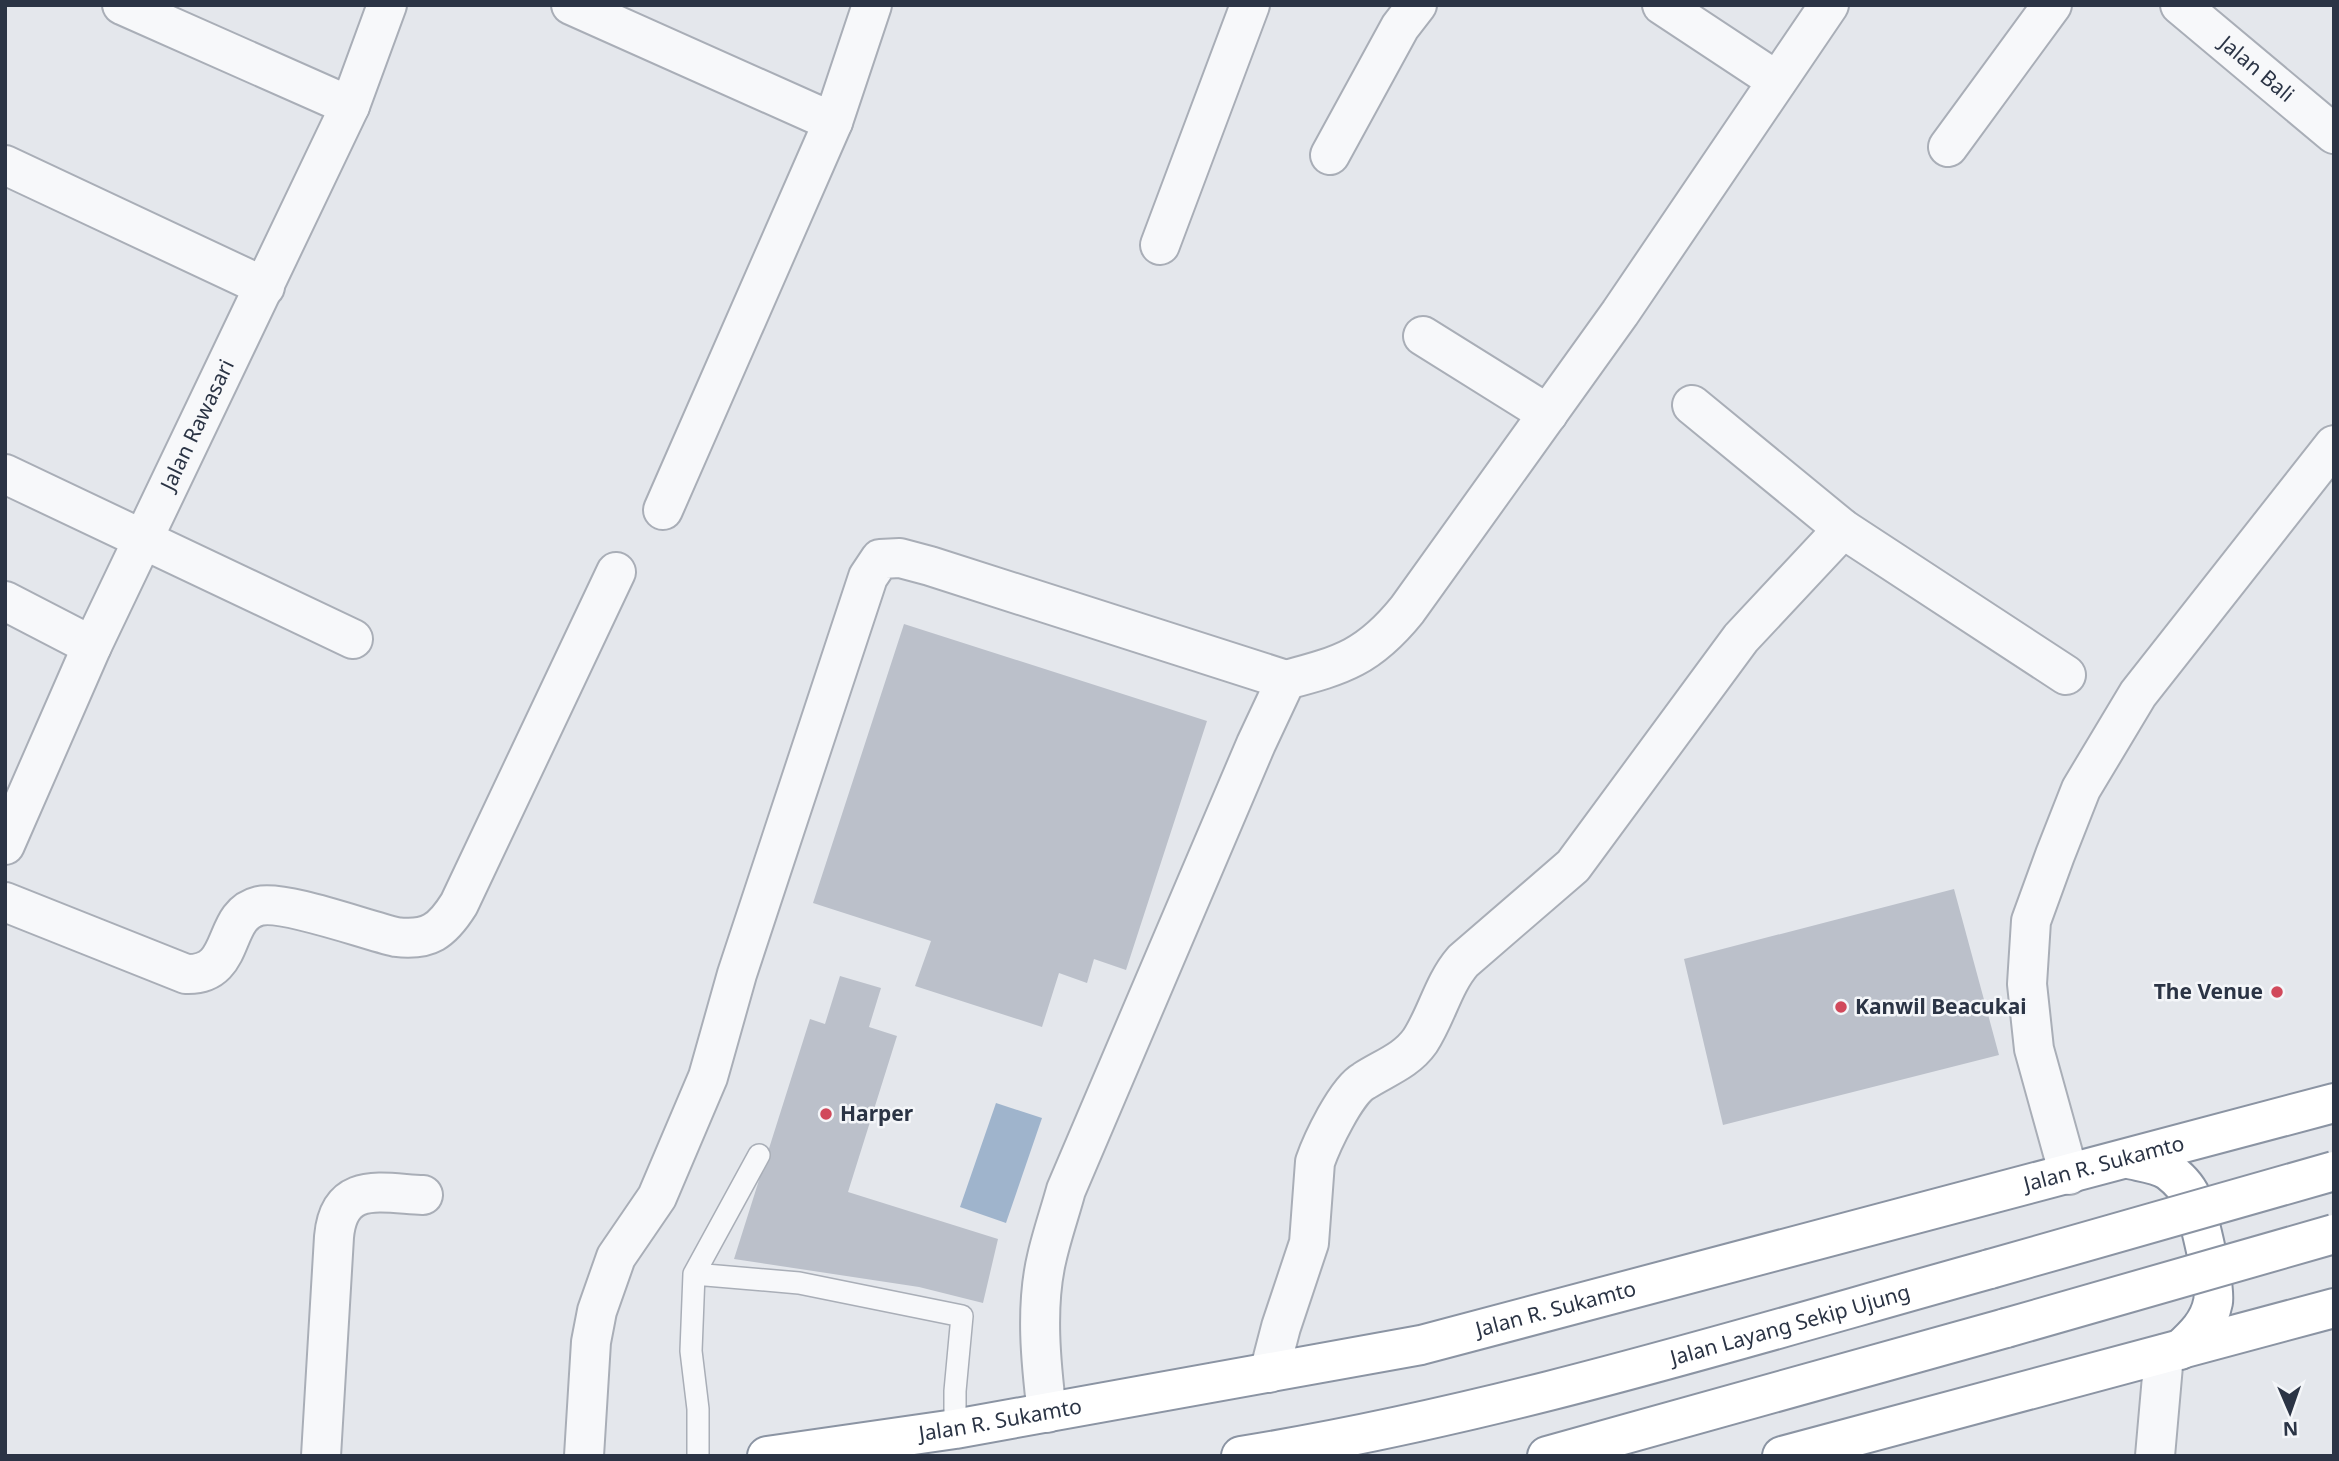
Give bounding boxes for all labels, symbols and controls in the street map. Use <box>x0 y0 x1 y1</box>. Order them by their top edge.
street label: Jalan Bali <box>2212 28 2301 108</box>
street label: Jalan Rawasari <box>152 354 240 497</box>
place label: The Venue <box>2154 977 2263 1005</box>
marker: The Venue <box>2269 984 2285 1000</box>
place label: Kanwil Beacukai <box>1855 992 2027 1020</box>
marker: Kanwil Beacukai <box>1833 999 1849 1015</box>
place label: Harper <box>840 1099 914 1127</box>
marker: Harper <box>818 1106 834 1122</box>
street label: Jalan R. Sukamto <box>2019 1128 2187 1198</box>
street label: Jalan R. Sukamto <box>1470 1274 1639 1343</box>
street label: Jalan Layang Sekip Ujung <box>1665 1277 1913 1372</box>
north arrow <box>2255 1377 2325 1447</box>
street label: Jalan R. Sukamto <box>915 1391 1084 1447</box>
text: N <box>2282 1416 2299 1442</box>

